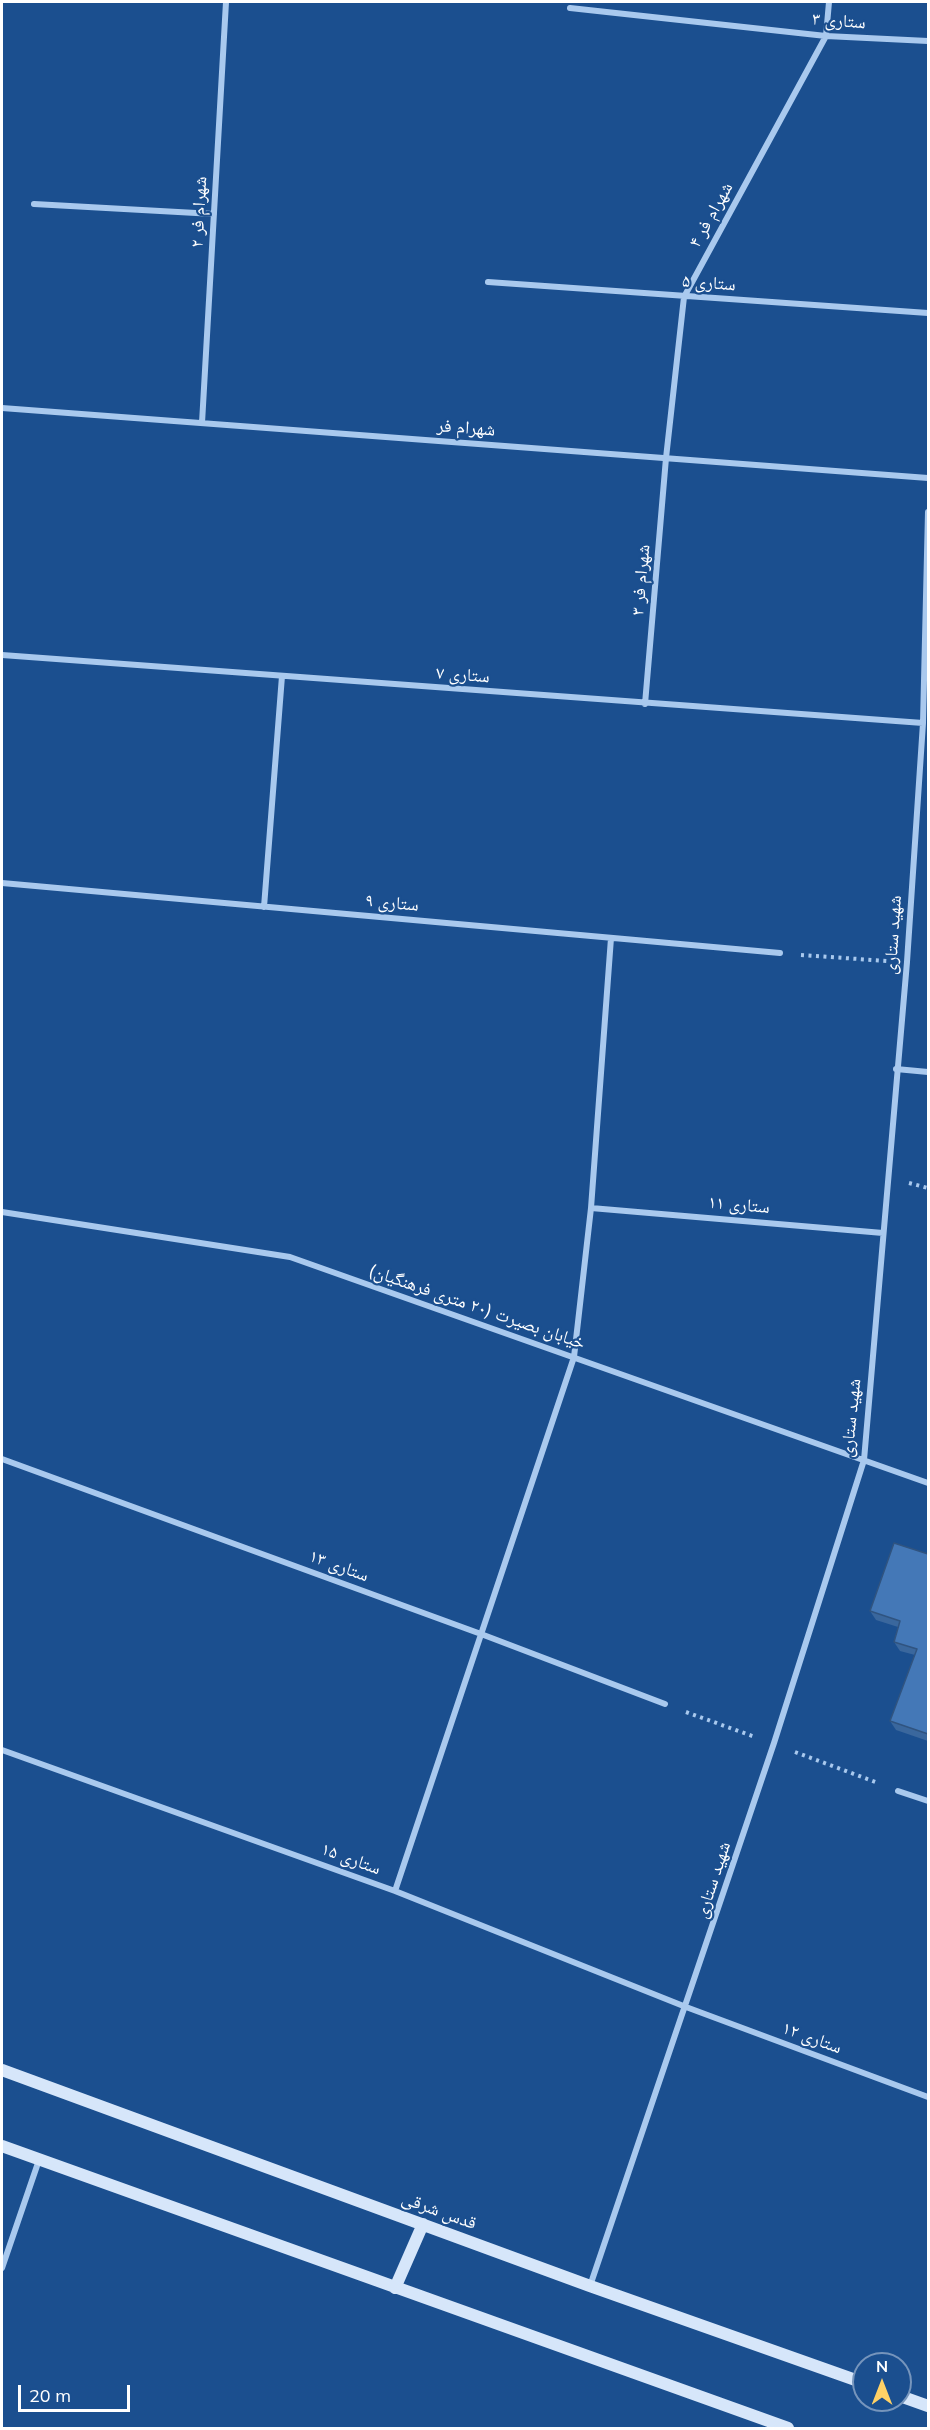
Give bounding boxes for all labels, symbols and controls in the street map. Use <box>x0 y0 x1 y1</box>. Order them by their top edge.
street label: ستاری ۳ <box>811 8 867 34</box>
street label: شهرام فر ۲ <box>186 176 212 248</box>
street label: شهرام فر ۴ <box>684 179 738 251</box>
street label: ستاری ۵ <box>681 270 737 296</box>
street label: شهرام فر <box>436 415 496 441</box>
street label: شهرام فر ۳ <box>627 544 655 616</box>
street label: ستاری ۷ <box>435 662 491 688</box>
street label: ستاری ۹ <box>364 890 420 916</box>
street label: شهید ستاری <box>879 895 907 975</box>
street label: ستاری ۱۱ <box>707 1192 771 1218</box>
street label: خیابان بصیرت (۲۰ متری فرهنگیان) <box>366 1260 588 1354</box>
street label: شهید ستاری <box>836 1377 866 1459</box>
street label: ستاری ۱۳ <box>306 1545 372 1587</box>
street label: ستاری ۱۵ <box>318 1838 384 1880</box>
street label: شهید ستاری <box>690 1839 736 1921</box>
street label: ستاری ۱۲ <box>779 2017 845 2059</box>
street label: قدس شرقی <box>399 2188 479 2234</box>
north arrow <box>852 2352 912 2412</box>
text: N <box>876 2356 888 2376</box>
scale bar <box>21 2373 134 2411</box>
text: 20 m <box>29 2384 71 2407</box>

